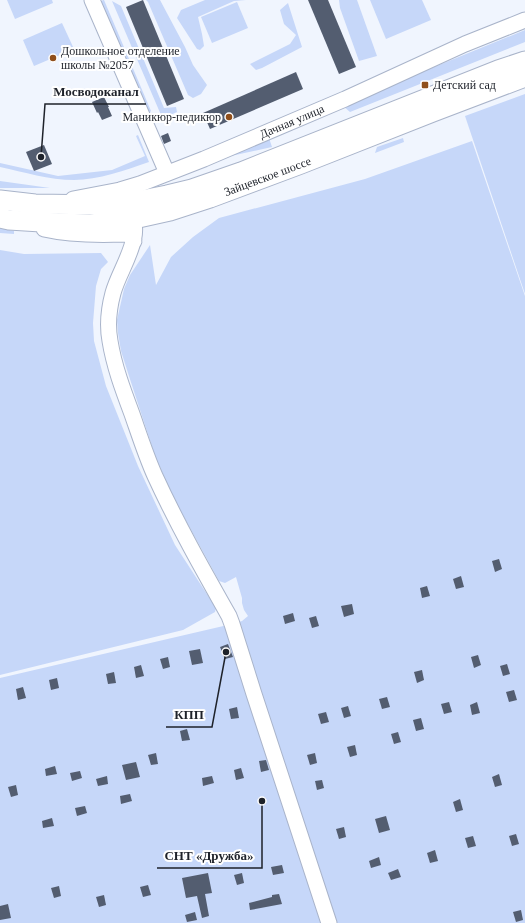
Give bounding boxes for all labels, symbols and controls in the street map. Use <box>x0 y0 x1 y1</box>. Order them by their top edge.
place label: Дошкольное отделение школы №2057 <box>61 44 180 72</box>
marker: Дошкольное отделение школы №2057 <box>48 53 58 63</box>
place label: Детский сад <box>433 78 496 92</box>
callout: Мосводоканал <box>45 79 146 104</box>
marker: Детский сад <box>420 80 430 90</box>
text: Мосводоканал <box>53 84 139 99</box>
street label: Дачная улица <box>257 101 327 142</box>
place label: Маникюр-педикюр <box>122 110 221 124</box>
marker: Маникюр-педикюр <box>224 112 234 122</box>
street label: Зайцевское шоссе <box>222 154 313 199</box>
callout: КПП <box>166 702 212 727</box>
text: КПП <box>174 707 204 722</box>
callout: СНТ «Дружба» <box>157 843 262 868</box>
text: СНТ «Дружба» <box>164 848 254 863</box>

